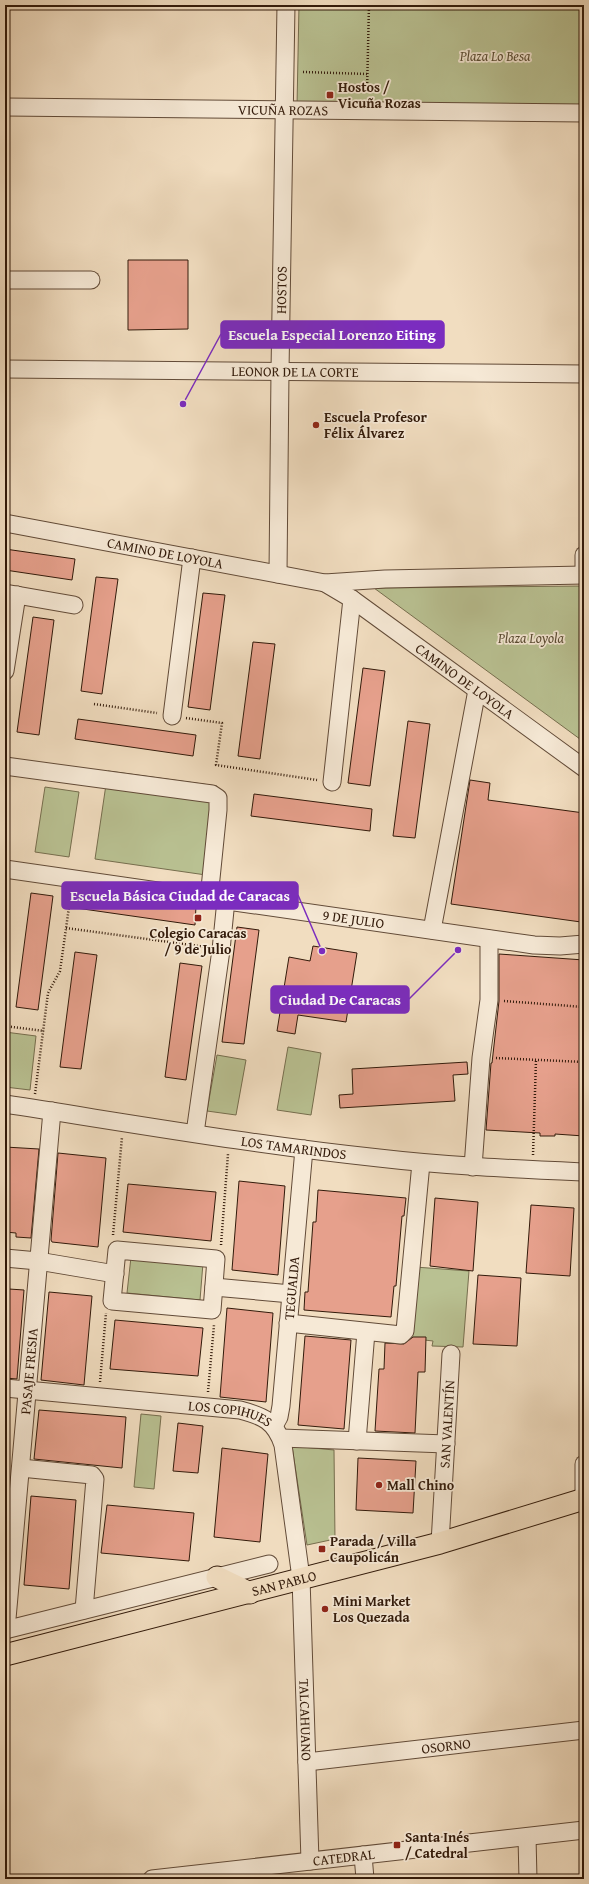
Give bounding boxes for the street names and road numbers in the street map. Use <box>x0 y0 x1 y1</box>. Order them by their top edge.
street label: VICUÑA ROZAS <box>238 99 328 120</box>
street label: HOSTOS <box>271 266 292 314</box>
street label: LEONOR DE LA CORTE <box>231 361 359 382</box>
street label: CAMINO DE LOYOLA <box>106 532 225 574</box>
street label: CAMINO DE LOYOLA <box>411 638 519 724</box>
street label: 9 DE JULIO <box>321 905 385 933</box>
street label: LOS TAMARINDOS <box>240 1131 348 1164</box>
street label: TEGUALDA <box>279 1255 304 1321</box>
street label: PASAJE FRESIA <box>15 1326 43 1415</box>
street label: SAN VALENTÍN <box>434 1380 459 1469</box>
street label: LOS COPIHUES <box>187 1395 277 1431</box>
street label: SAN PABLO <box>249 1565 318 1601</box>
street label: TALCAHUANO <box>294 1679 317 1761</box>
street label: OSORNO <box>420 1733 472 1759</box>
street label: CATEDRAL <box>312 1844 376 1871</box>

